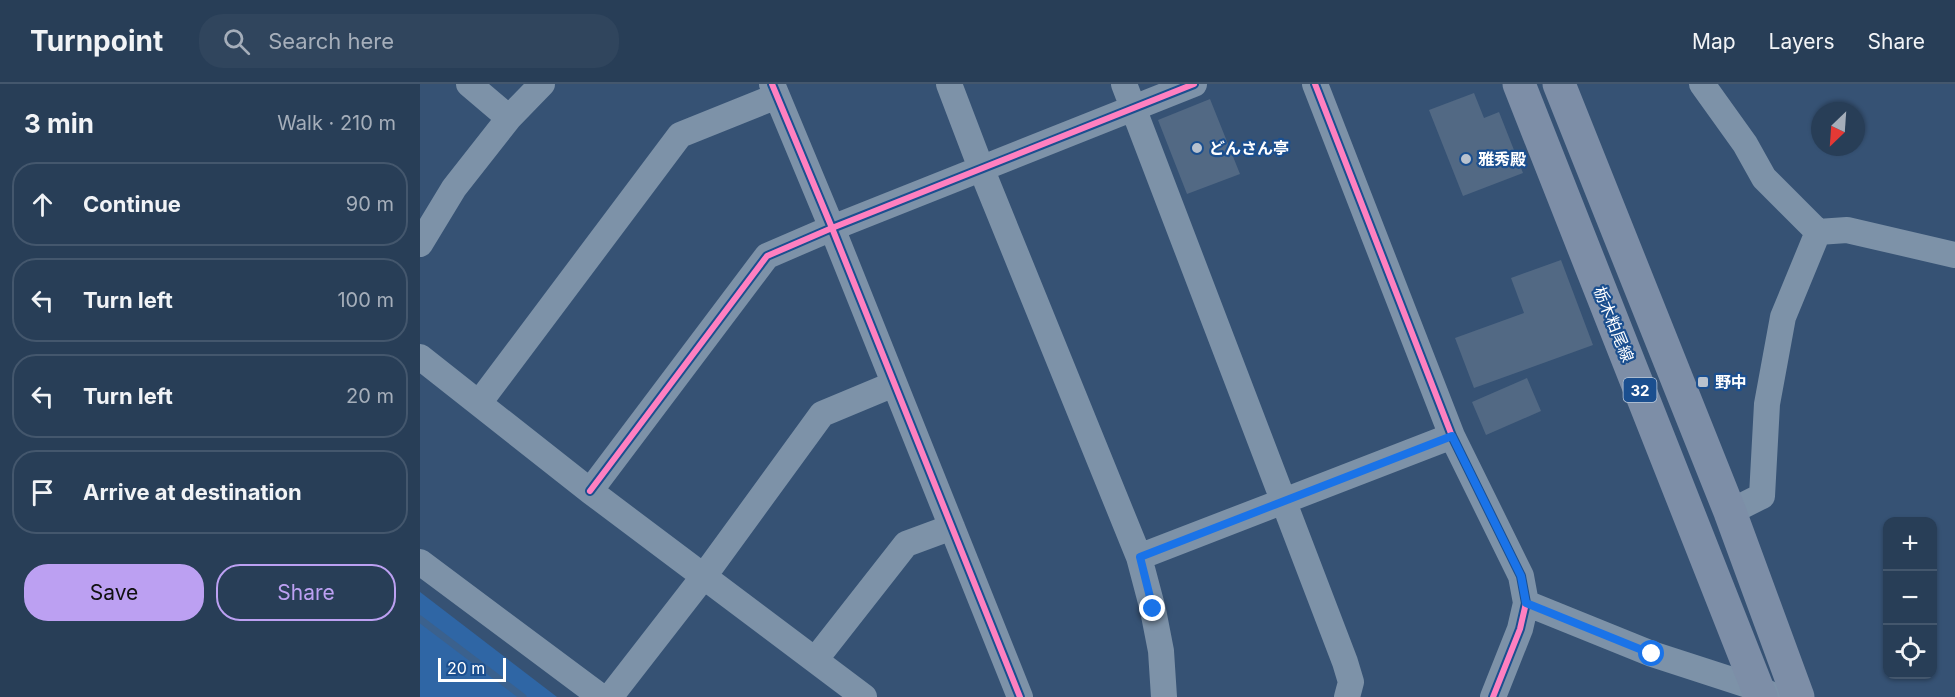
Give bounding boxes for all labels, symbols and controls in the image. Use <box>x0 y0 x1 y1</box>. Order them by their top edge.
search box <box>199 14 619 68</box>
text: Turnpoint <box>30 24 163 58</box>
icon: search <box>220 25 253 58</box>
text: Search here <box>268 28 394 54</box>
text: Map <box>1692 29 1736 54</box>
text: Layers <box>1769 29 1835 54</box>
text: Share <box>1868 29 1925 54</box>
north arrow <box>1811 102 1865 156</box>
text: 3 min <box>24 108 94 139</box>
text: Walk · 210 m <box>277 111 396 135</box>
place label: どんさん亭 <box>1209 138 1289 158</box>
marker: どんさん亭 <box>1190 141 1204 155</box>
place label: 雅秀殿 <box>1478 149 1526 169</box>
marker: 雅秀殿 <box>1459 152 1473 166</box>
icon: ahead <box>26 188 59 221</box>
text: Continue <box>83 191 181 217</box>
text: 90 m <box>346 192 394 216</box>
street label: 栃木粕尾線 <box>1590 283 1638 365</box>
icon: left <box>26 284 59 317</box>
text: Turn left <box>83 287 173 313</box>
text: 100 m <box>337 288 394 312</box>
place label: 野中 <box>1715 372 1747 392</box>
marker: 野中 <box>1696 375 1710 389</box>
road number: 32 <box>1624 378 1656 402</box>
icon: left <box>26 380 59 413</box>
text: Turn left <box>83 383 173 409</box>
text: 20 m <box>346 384 394 408</box>
icon: arrive <box>26 476 59 509</box>
text: Arrive at destination <box>83 479 302 505</box>
map controls <box>1883 517 1937 679</box>
button: + <box>1883 517 1937 571</box>
button: Save <box>24 564 204 621</box>
button: Share <box>216 564 396 621</box>
button: − <box>1883 571 1937 625</box>
route end <box>1139 595 1165 621</box>
button: locate <box>1883 625 1937 679</box>
route start <box>1638 640 1664 666</box>
scale bar <box>438 655 506 682</box>
text: 20 m <box>447 658 485 678</box>

